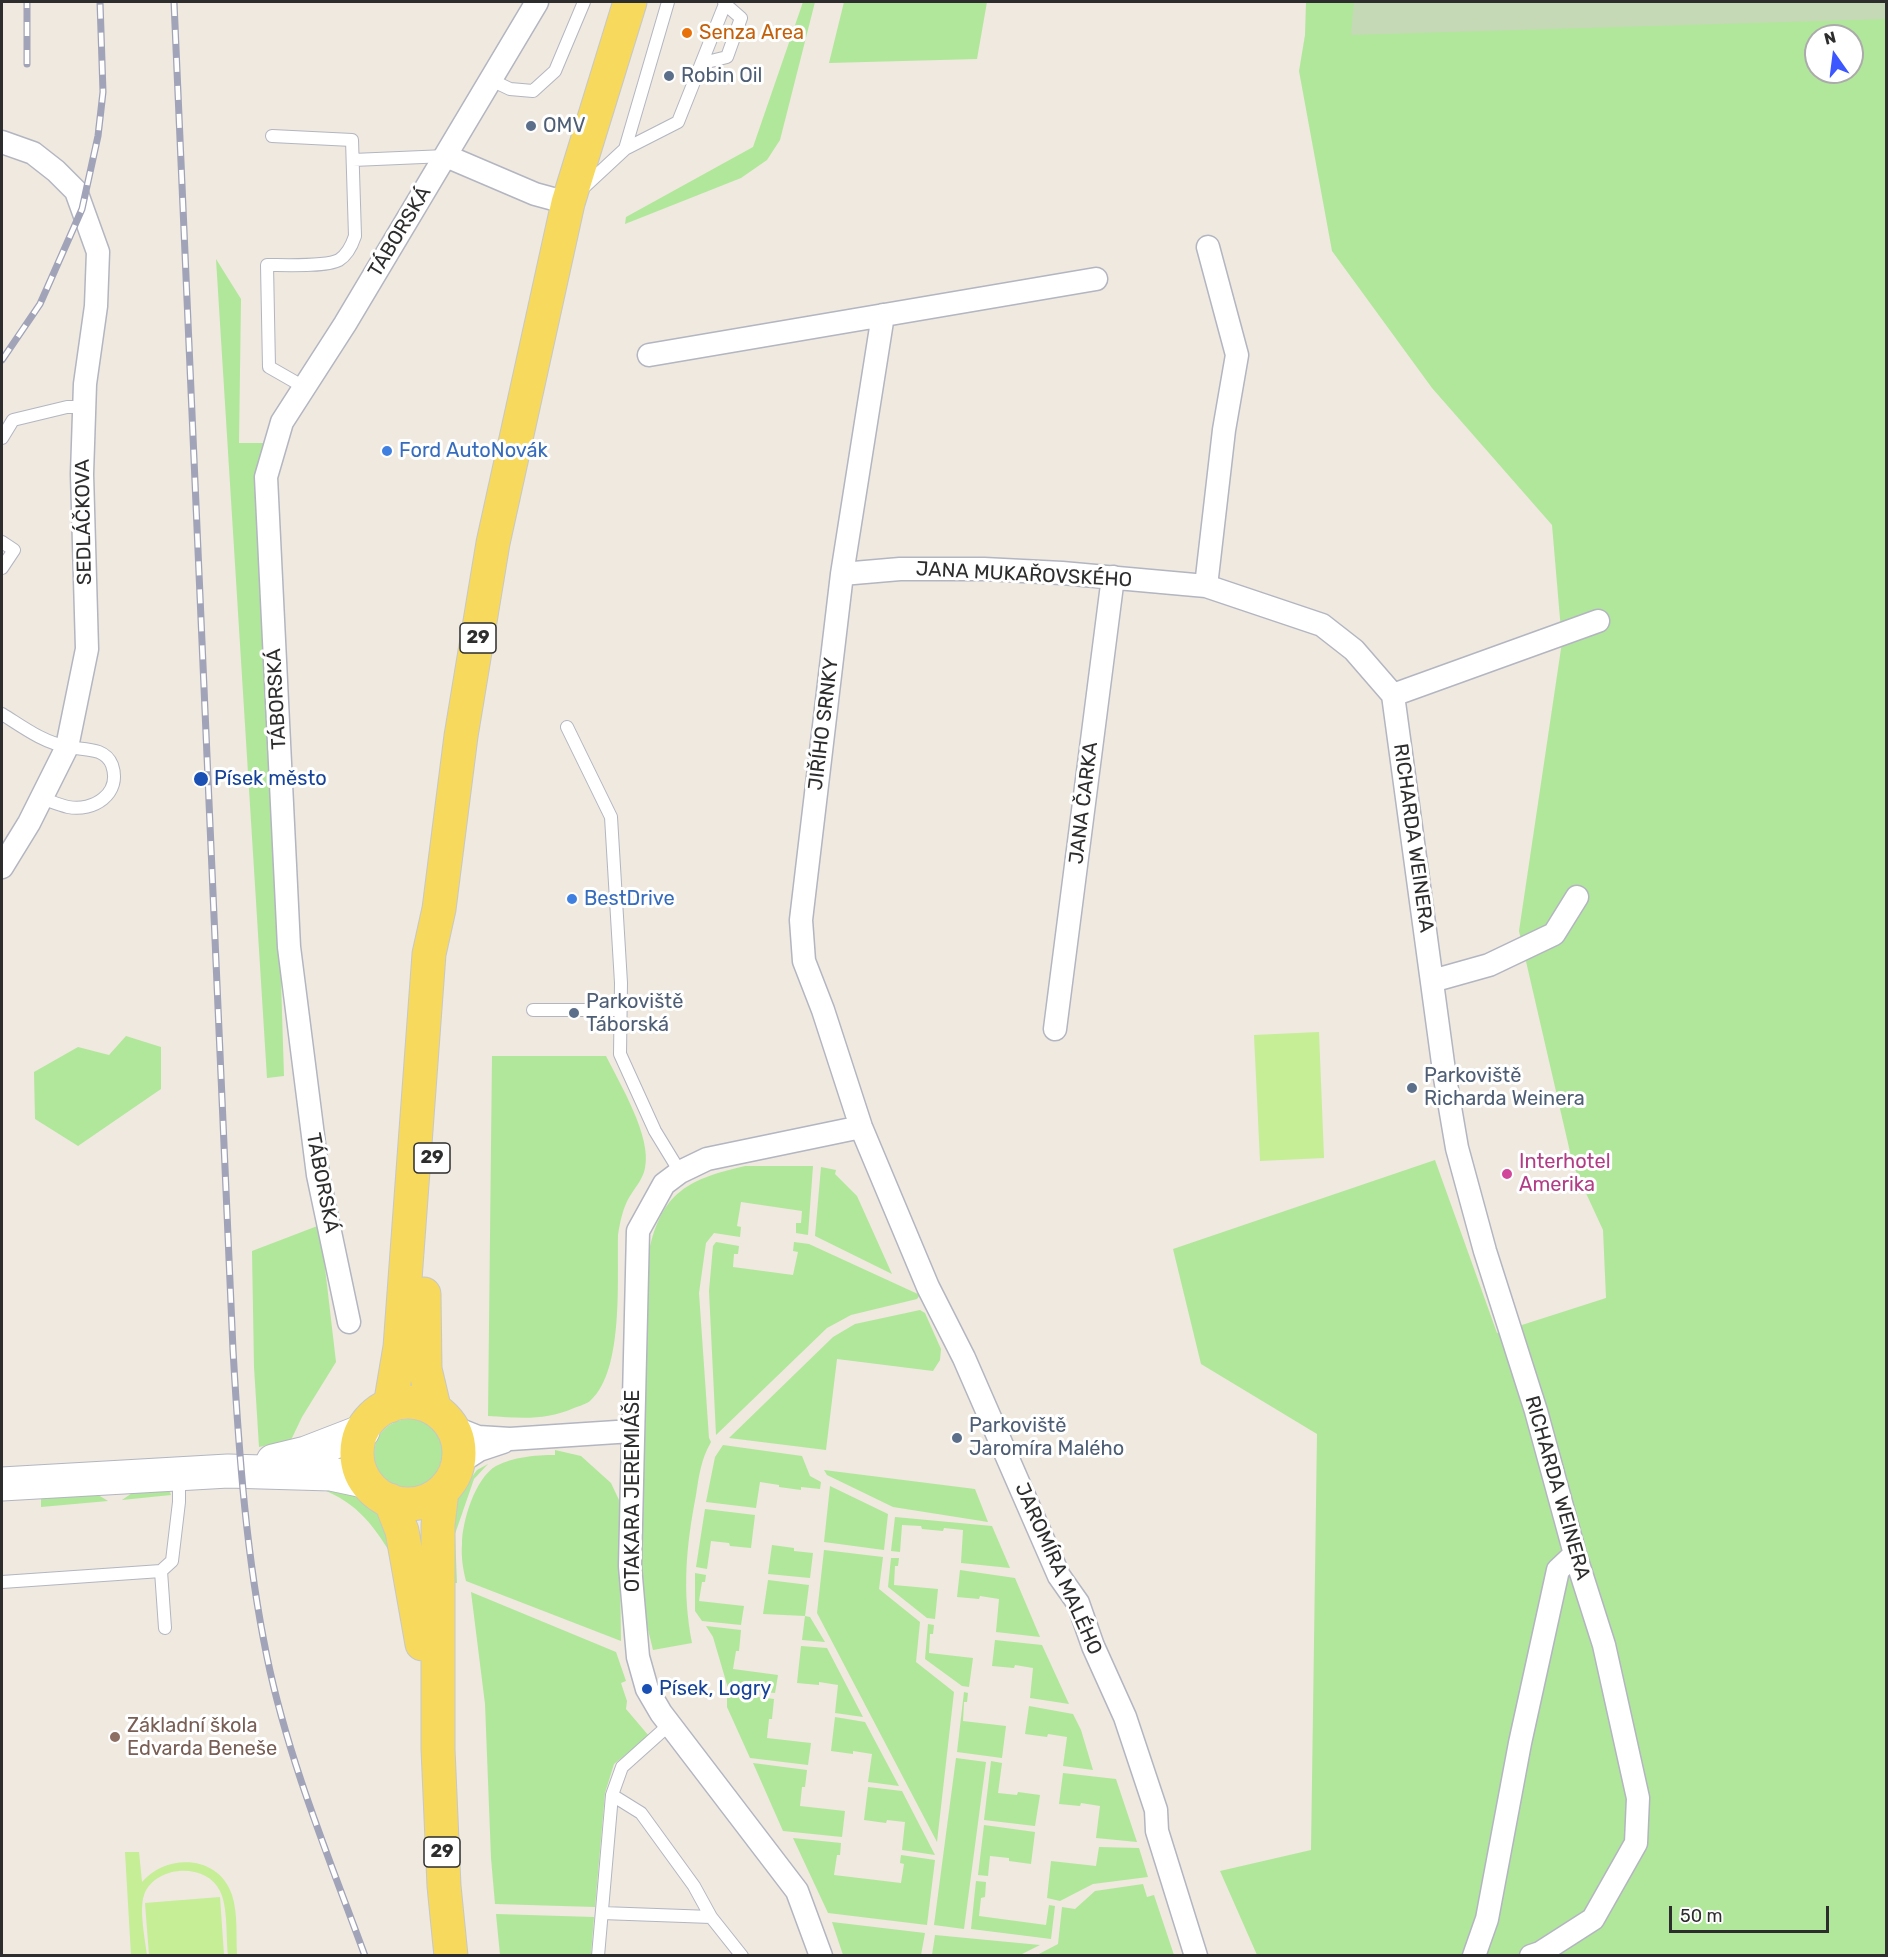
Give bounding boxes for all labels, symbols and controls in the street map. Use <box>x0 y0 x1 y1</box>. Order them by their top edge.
place label: Senza Area <box>699 21 804 45</box>
north arrow <box>1804 24 1864 84</box>
marker: Senza Area <box>680 26 694 40</box>
text: N <box>1822 27 1838 49</box>
place label: Robin Oil <box>681 64 762 88</box>
marker: Robin Oil <box>662 69 676 83</box>
place label: OMV <box>543 114 586 138</box>
marker: OMV <box>524 119 538 133</box>
street label: TÁBORSKÁ <box>364 182 436 282</box>
place label: Ford AutoNovák <box>399 439 548 463</box>
marker: Ford AutoNovák <box>380 444 394 458</box>
street label: SEDLÁČKOVA <box>71 459 97 585</box>
street label: JANA MUKAŘOVSKÉHO <box>915 557 1133 593</box>
road number: 29 <box>460 623 496 653</box>
street label: TÁBORSKÁ <box>262 648 292 750</box>
street label: JIŘÍHO SRNKY <box>804 656 844 792</box>
street label: JANA ČARKA <box>1065 740 1103 866</box>
street label: RICHARDA WEINERA <box>1388 742 1438 934</box>
place label: Písek město <box>214 767 327 791</box>
marker: Písek město <box>192 770 210 788</box>
place label: BestDrive <box>584 887 675 911</box>
marker: BestDrive <box>565 892 579 906</box>
place label: Parkoviště Táborská <box>586 990 683 1037</box>
marker: Parkoviště Táborská <box>567 1006 581 1020</box>
place label: Parkoviště Richarda Weinera <box>1424 1064 1585 1111</box>
marker: Parkoviště Richarda Weinera <box>1405 1081 1419 1095</box>
street label: TÁBORSKÁ <box>301 1131 343 1235</box>
road number: 29 <box>414 1143 450 1173</box>
place label: Interhotel Amerika <box>1519 1150 1610 1197</box>
marker: Interhotel Amerika <box>1500 1167 1514 1181</box>
street label: OTAKARA JEREMIÁŠE <box>621 1390 645 1592</box>
street label: RICHARDA WEINERA <box>1519 1393 1595 1583</box>
place label: Parkoviště Jaromíra Malého <box>969 1414 1124 1461</box>
marker: Parkoviště Jaromíra Malého <box>950 1431 964 1445</box>
street label: JAROMÍRA MALÉHO <box>1009 1479 1107 1659</box>
place label: Písek, Logry <box>659 1677 771 1701</box>
marker: Písek, Logry <box>640 1682 654 1696</box>
place label: Základní škola Edvarda Beneše <box>127 1714 277 1761</box>
marker: Základní škola Edvarda Beneše <box>108 1730 122 1744</box>
road number: 29 <box>424 1837 460 1867</box>
scale bar <box>1672 1894 1832 1932</box>
text: 50 m <box>1680 1905 1723 1927</box>

